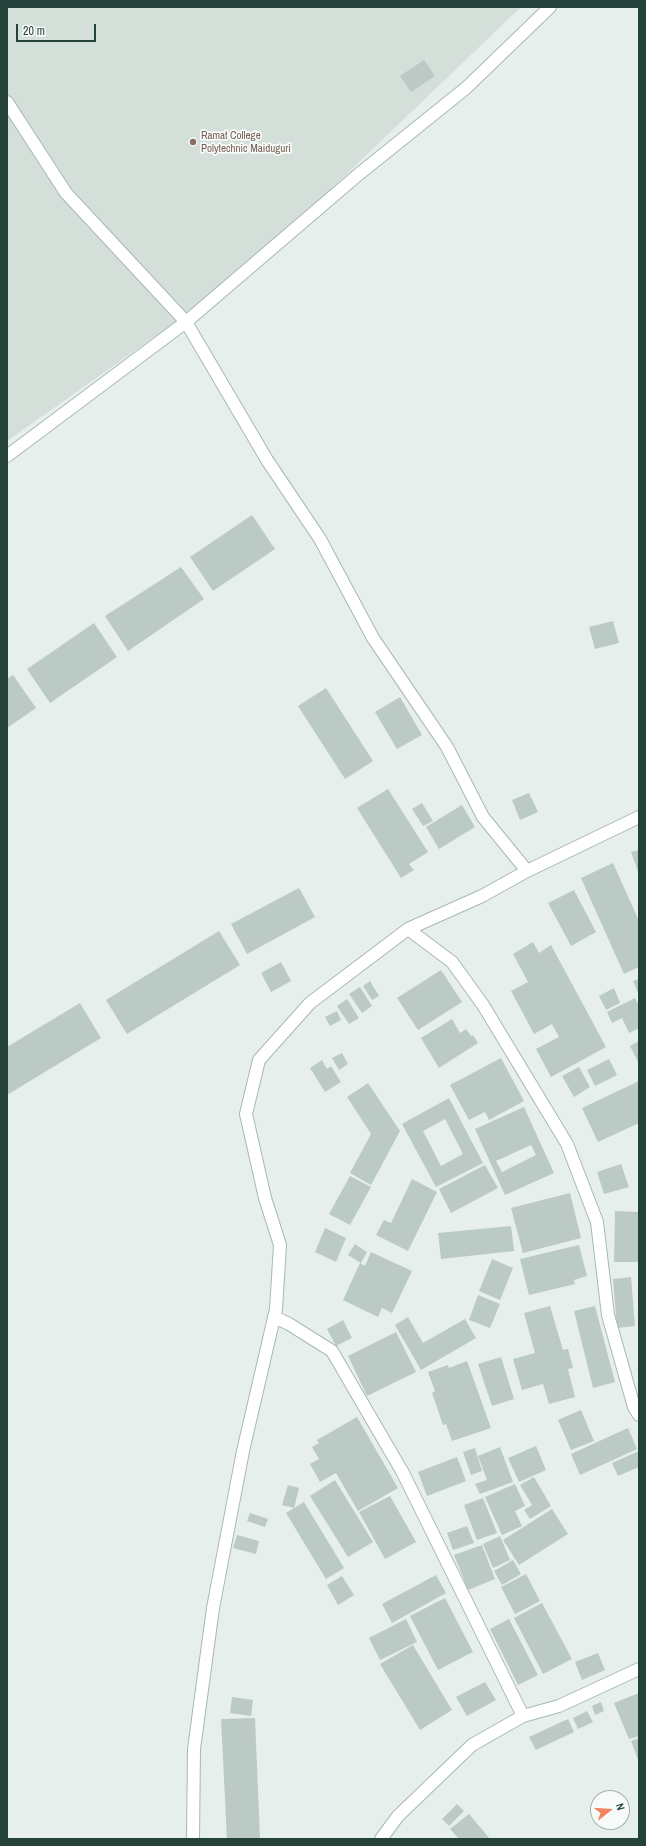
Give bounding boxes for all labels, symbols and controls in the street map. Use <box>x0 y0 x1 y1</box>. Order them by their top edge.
scale bar <box>18 16 98 42</box>
text: 20 m <box>23 23 45 39</box>
place label: Ramat College Polytechnic Maiduguri <box>201 129 291 155</box>
marker: Ramat College Polytechnic Maiduguri <box>188 137 198 147</box>
north arrow <box>590 1790 630 1830</box>
text: N <box>613 1802 628 1812</box>

